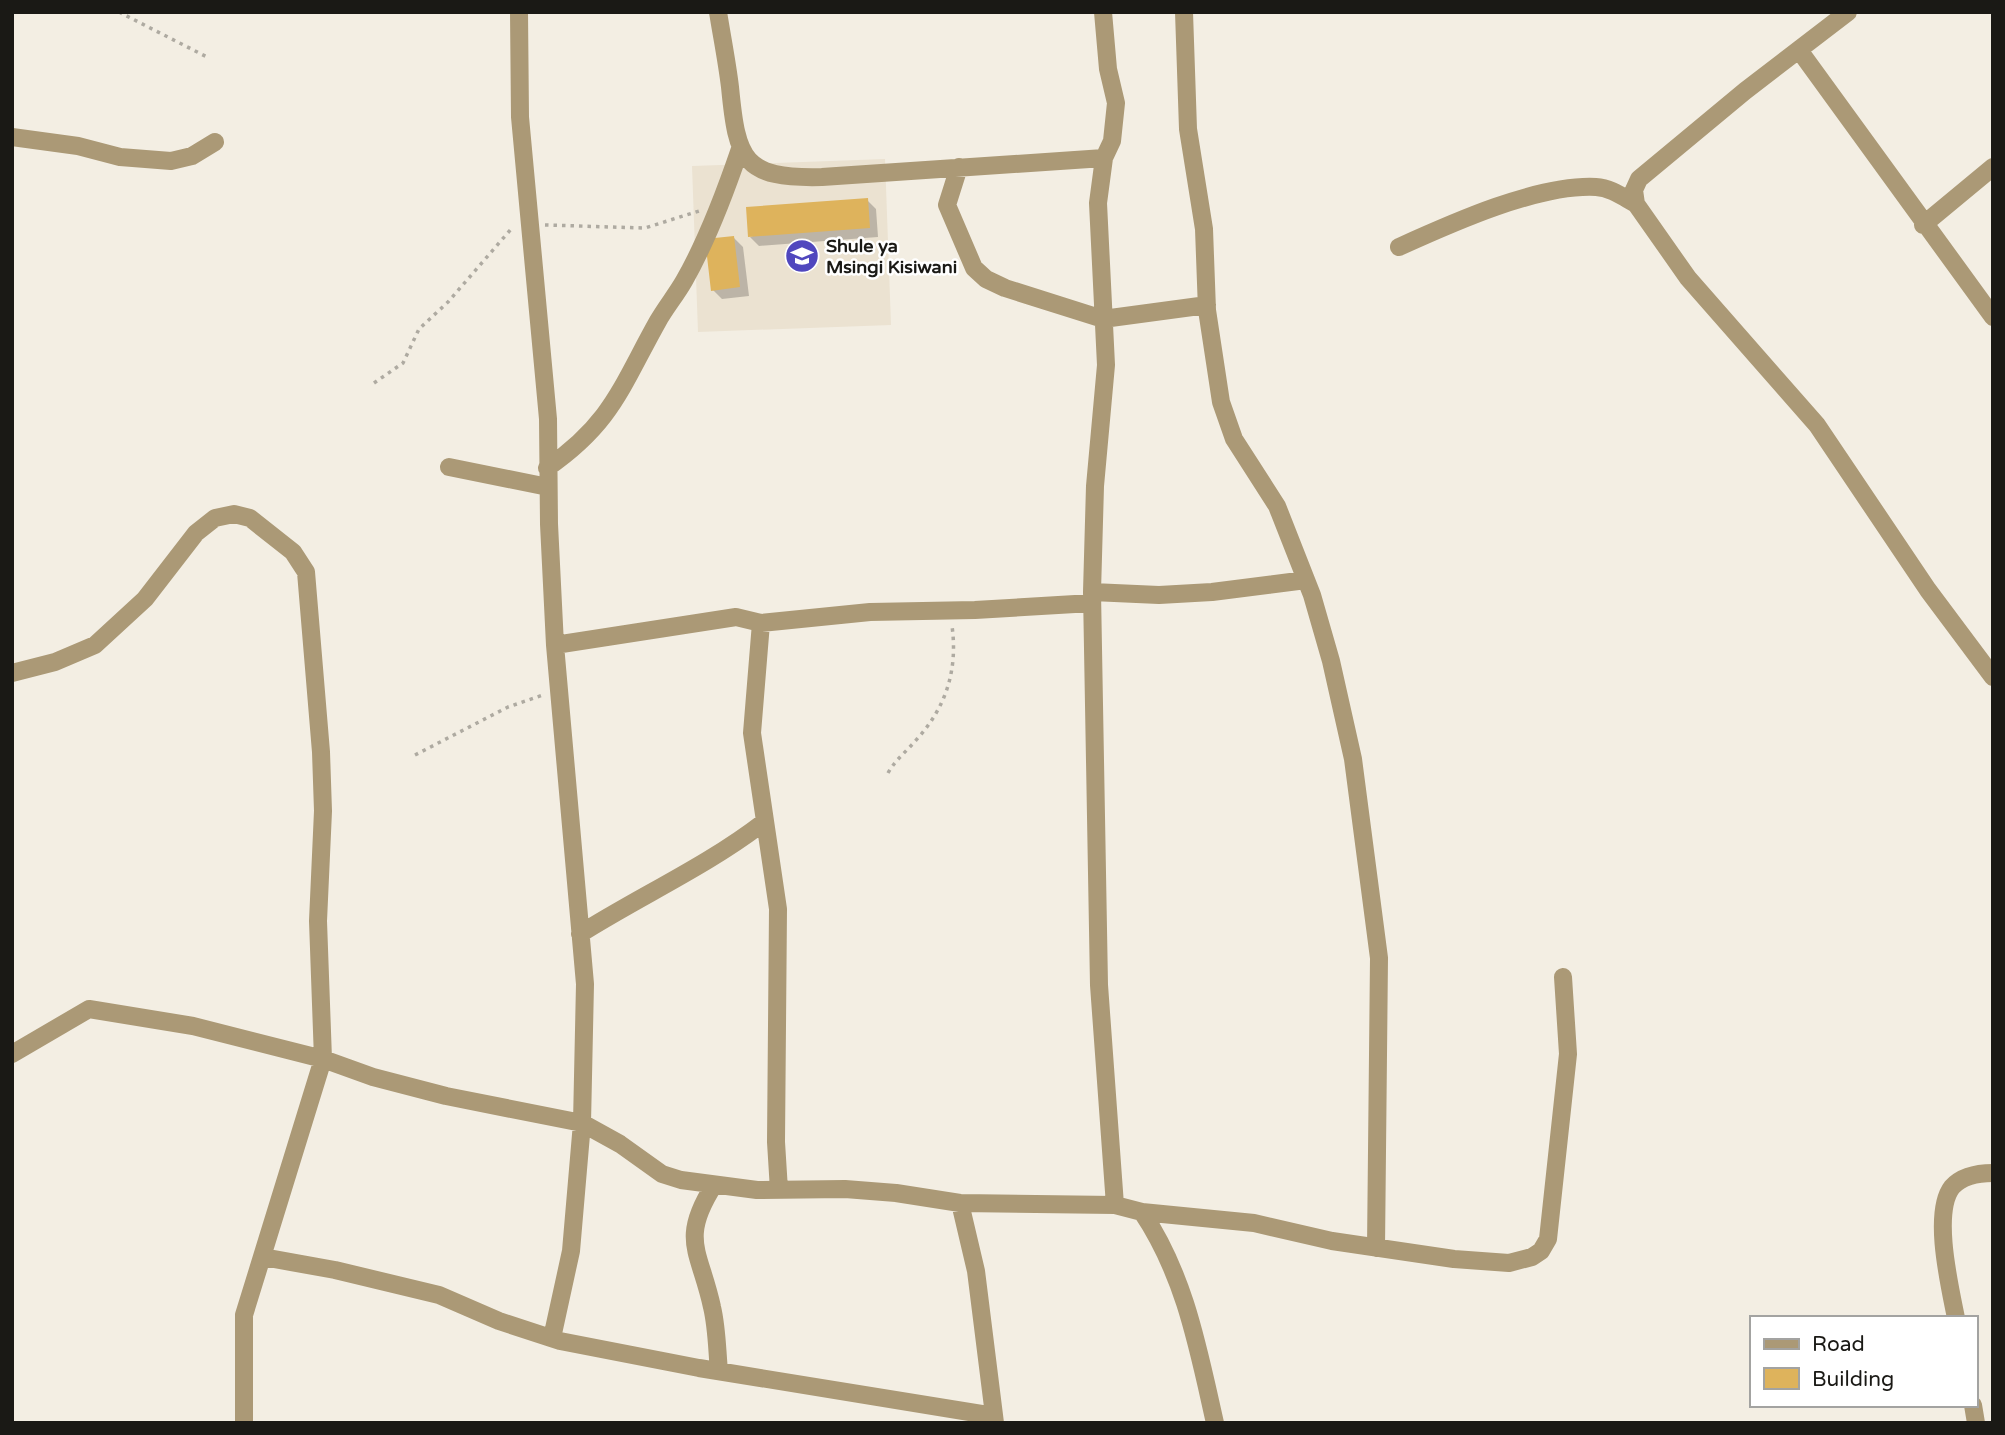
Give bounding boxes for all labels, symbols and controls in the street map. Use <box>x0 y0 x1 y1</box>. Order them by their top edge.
place label: Shule ya Msingi Kisiwani <box>826 235 957 278</box>
school or university icon: Shule ya Msingi Kisiwani <box>783 237 821 275</box>
legend <box>1750 1316 1977 1407</box>
text: Road <box>1812 1332 1865 1357</box>
text: Building <box>1812 1367 1894 1392</box>

